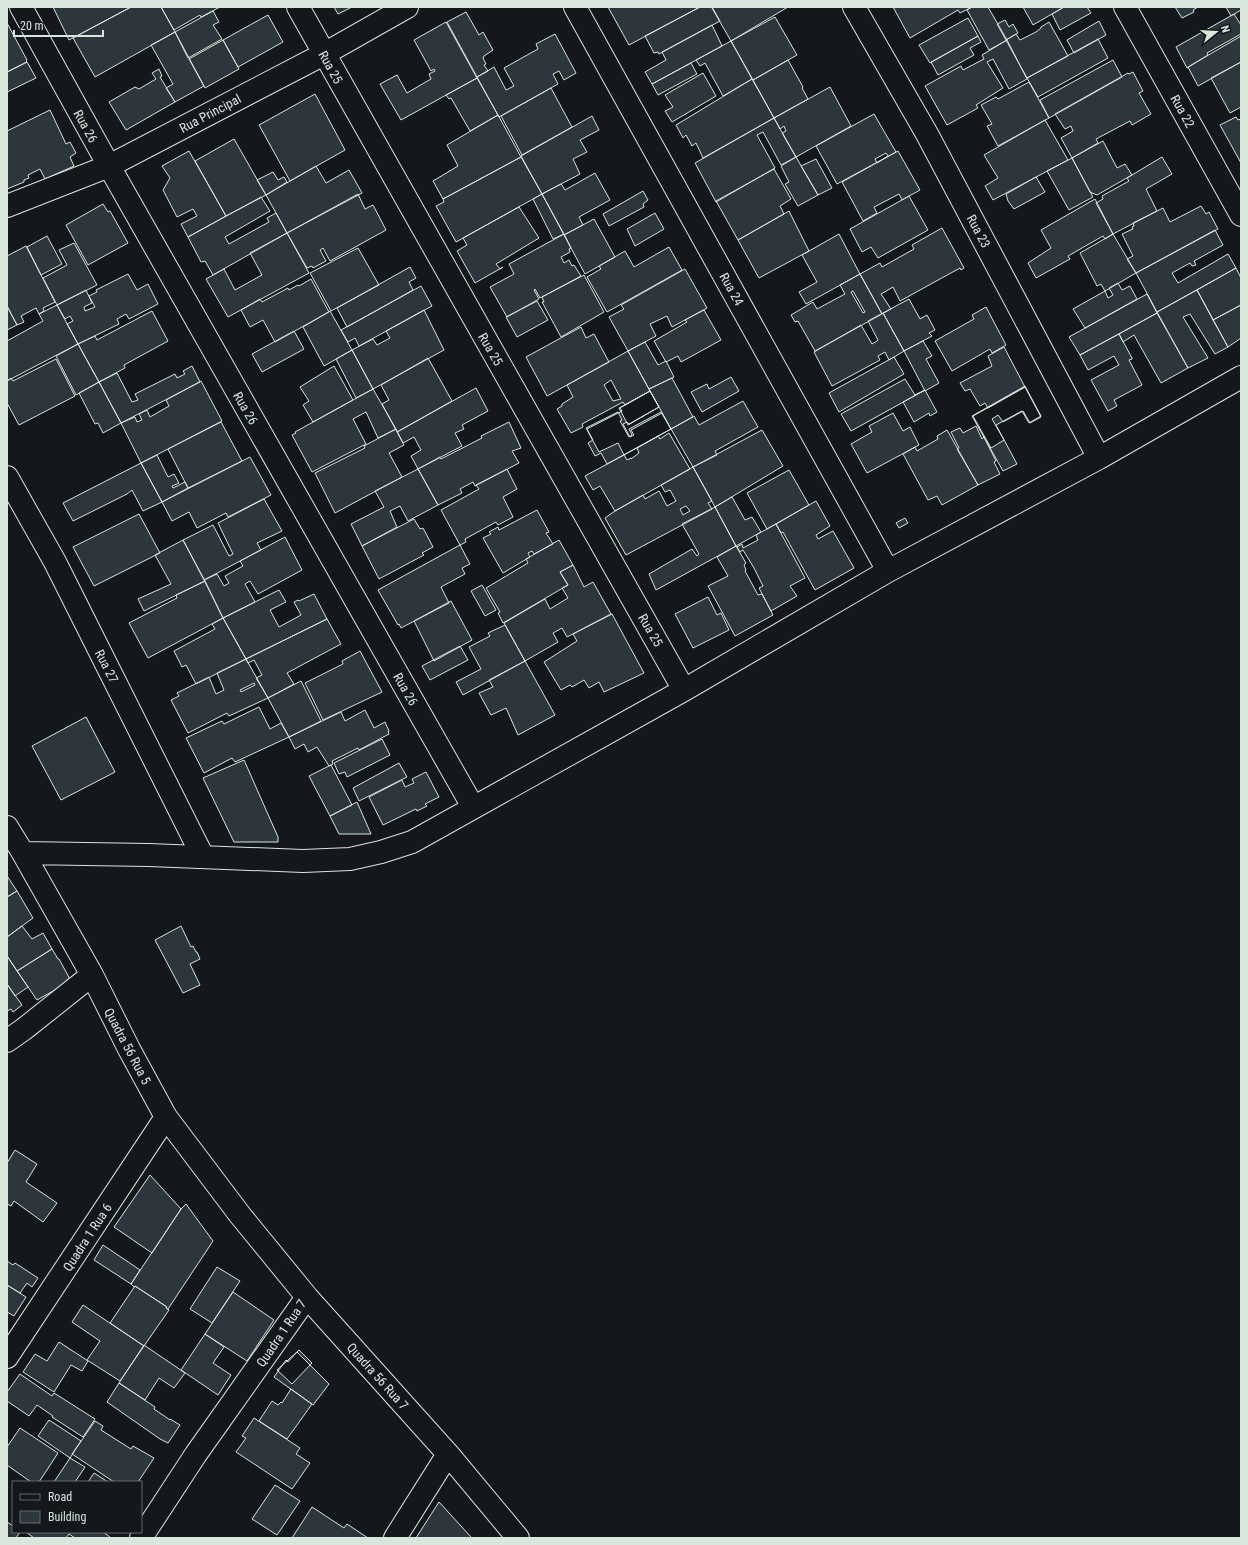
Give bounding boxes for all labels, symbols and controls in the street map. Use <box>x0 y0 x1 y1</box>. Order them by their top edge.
scale bar <box>14 12 103 38</box>
north arrow <box>1196 12 1236 52</box>
text: 20 m <box>20 19 44 33</box>
text: N <box>1218 24 1232 35</box>
street label: Rua 25 <box>315 48 346 86</box>
street label: Rua Principal <box>177 91 244 136</box>
street label: Rua 22 <box>1167 92 1198 130</box>
street label: Rua 26 <box>70 107 101 145</box>
street label: Rua 23 <box>964 212 993 250</box>
street label: Rua 24 <box>716 270 747 309</box>
street label: Rua 25 <box>475 330 506 368</box>
street label: Rua 26 <box>230 389 261 427</box>
street label: Rua 25 <box>635 611 666 649</box>
street label: Rua 27 <box>92 647 121 685</box>
street label: Rua 26 <box>390 670 421 708</box>
street label: Quadra 56 Rua 5 <box>101 1005 154 1087</box>
street label: Quadra 1 Rua 6 <box>60 1201 115 1274</box>
street label: Quadra 1 Rua 7 <box>253 1297 309 1370</box>
street label: Quadra 56 Rua 7 <box>344 1340 411 1413</box>
legend <box>12 1481 142 1533</box>
text: Road <box>48 1490 72 1504</box>
text: Building <box>48 1510 86 1524</box>

